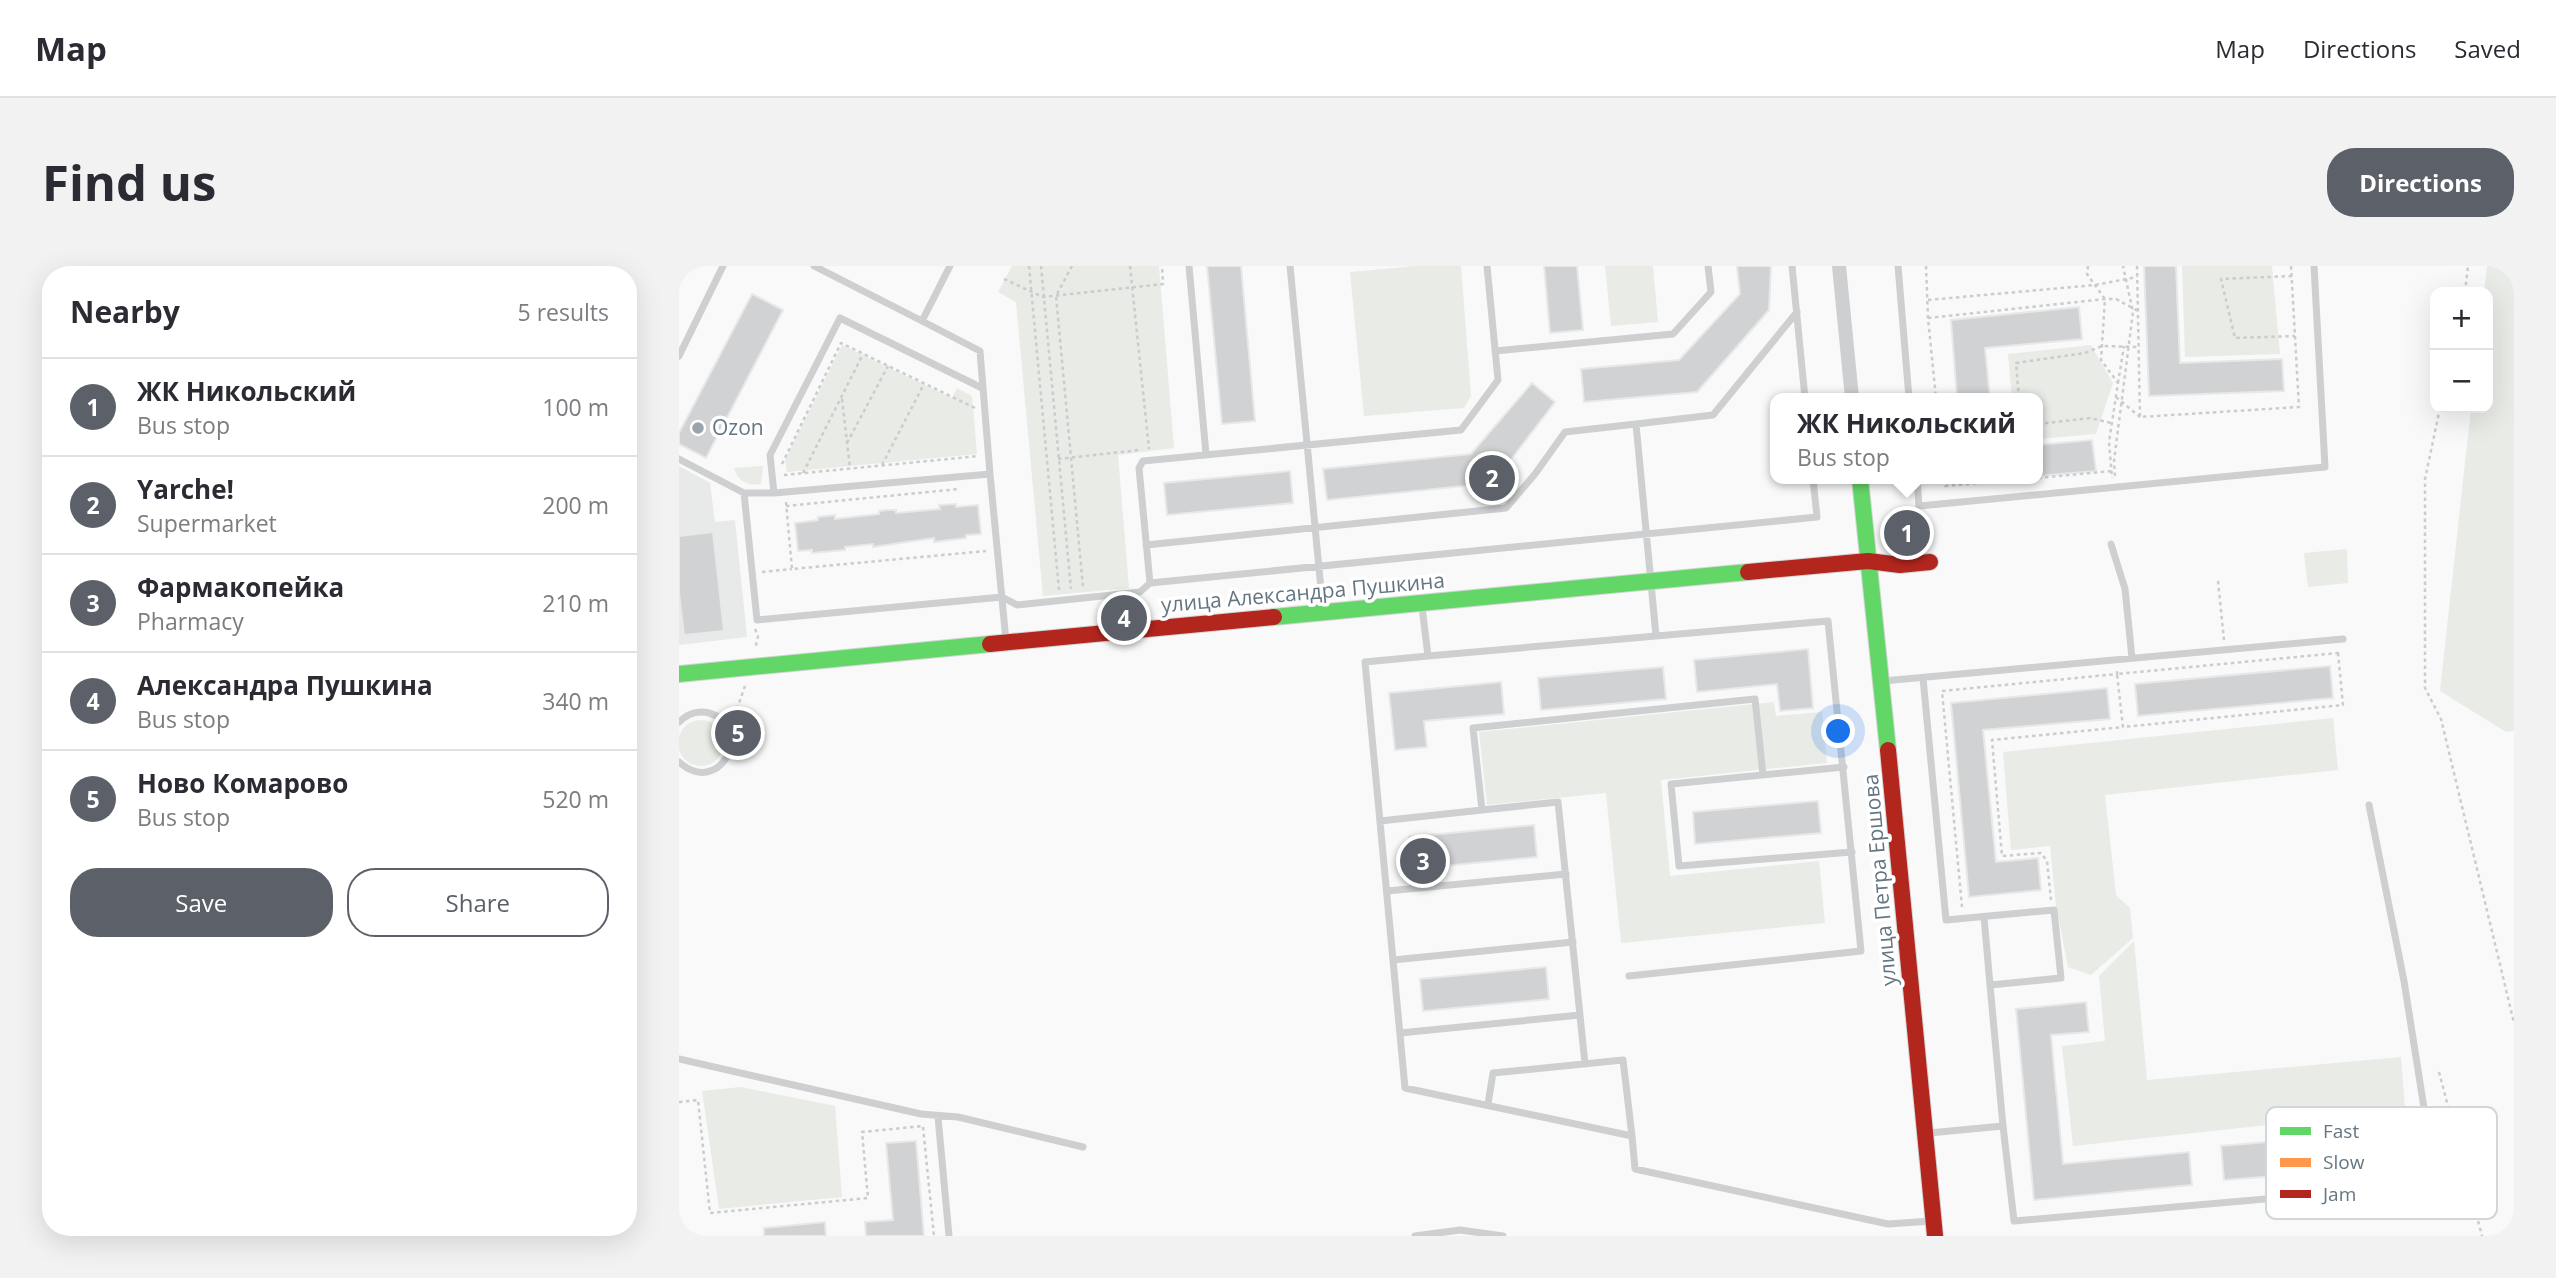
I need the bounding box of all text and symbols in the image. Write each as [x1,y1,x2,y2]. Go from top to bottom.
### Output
text: Map [35,26,107,71]
text: Map [2215,32,2265,65]
text: Directions [2303,32,2416,65]
text: Saved [2454,32,2521,65]
button: Directions [2327,148,2514,217]
text: Find us [42,149,216,215]
map controls [2430,287,2493,413]
button: + [2430,287,2493,350]
text: Nearby [70,291,180,332]
text: 5 results [518,296,609,328]
button: − [2430,350,2493,413]
text: ЖК Никольский [137,373,356,409]
text: 1 [86,391,100,423]
text: 100 m [542,391,609,423]
popup [1770,393,2043,484]
text: ЖК Никольский [1797,405,2016,441]
text: Bus stop [137,409,230,441]
place label: Ozon [712,413,764,441]
marker: Ozon [690,420,706,436]
text: Bus stop [1797,441,1890,473]
pin: 2 [1469,452,1515,504]
text: Yarche! [137,471,234,507]
text: 2 [86,489,100,521]
text: 200 m [542,489,609,521]
text: Supermarket [137,507,277,539]
pin: 1 [1884,507,1930,559]
street label: улица Александра Пушкина [1160,566,1446,618]
text: Фармакопейка [137,569,344,605]
text: 3 [86,587,100,619]
text: 210 m [542,587,609,619]
pin: 4 [1101,592,1147,644]
text: Pharmacy [137,605,244,637]
text: Александра Пушкина [137,667,433,703]
text: 4 [86,685,100,717]
text: 340 m [542,685,609,717]
text: Bus stop [137,703,230,735]
pin: 5 [715,707,761,759]
your location [1821,714,1855,748]
text: Ново Комарово [137,765,348,801]
street label: улица Петра Ершова [1856,773,1902,987]
text: 5 [86,783,100,815]
text: 520 m [542,783,609,815]
text: Bus stop [137,801,230,833]
pin: 3 [1400,835,1446,887]
button: Save [70,868,333,937]
button: Share [347,868,609,937]
legend [2266,1107,2497,1219]
text: Fast [2323,1118,2359,1144]
text: Slow [2323,1149,2365,1175]
text: Jam [2321,1181,2356,1207]

